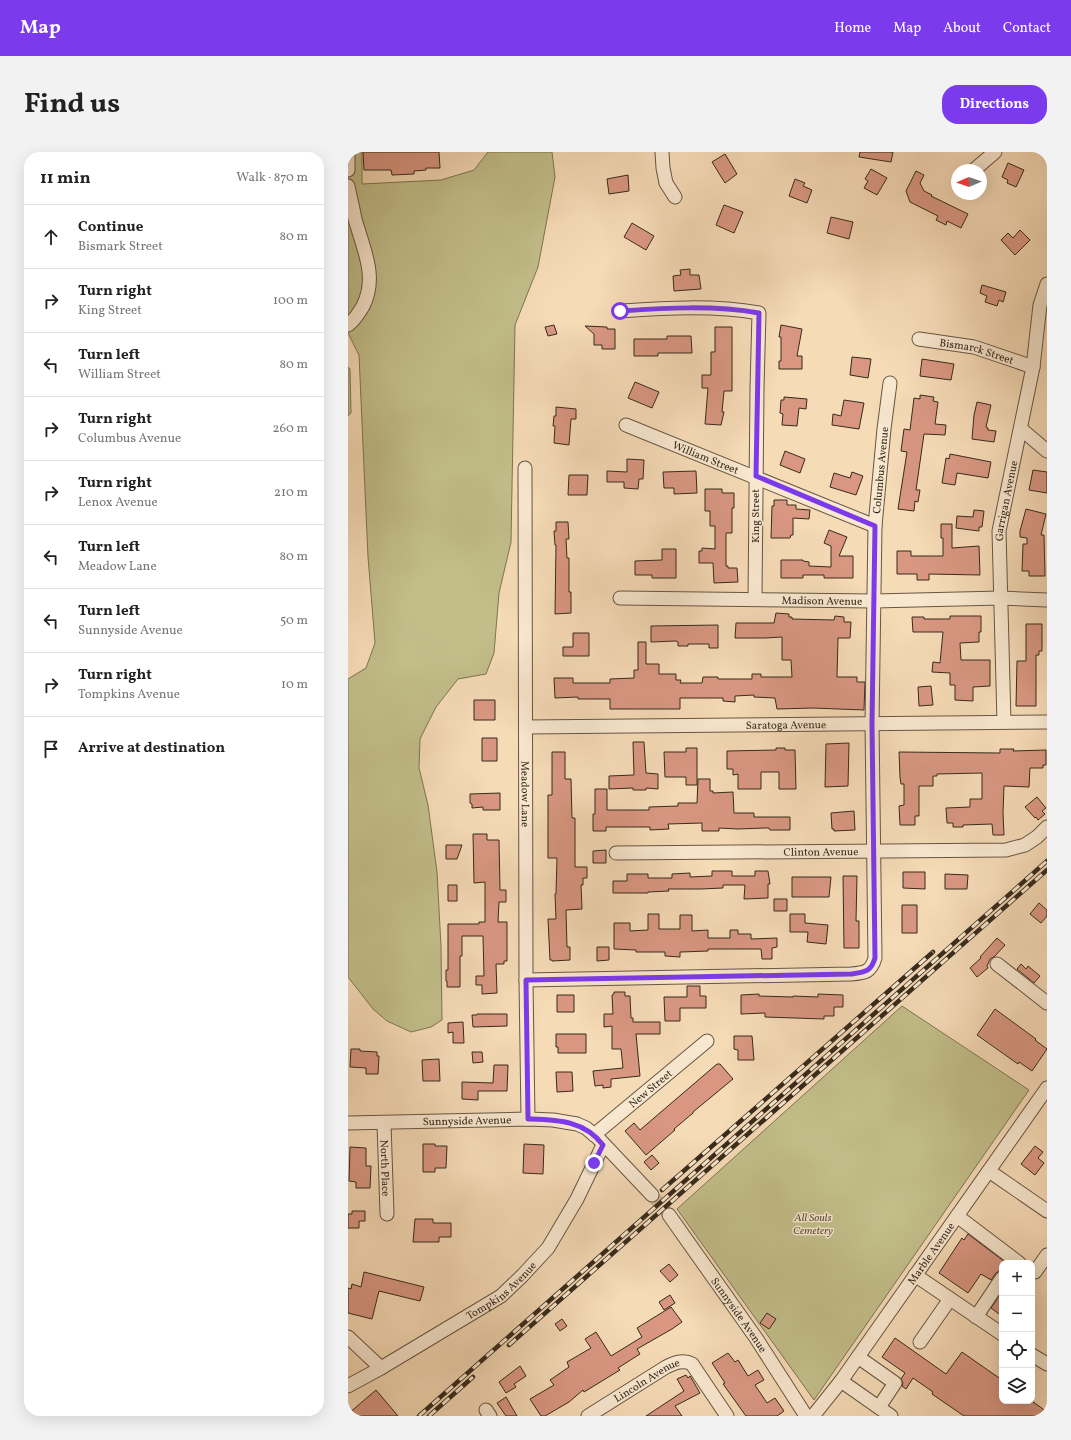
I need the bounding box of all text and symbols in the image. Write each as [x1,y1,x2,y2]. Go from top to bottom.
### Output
text: Map [20,15,61,41]
text: Home [834,19,871,38]
text: Map [893,19,921,38]
text: About [943,19,981,38]
text: Contact [1003,19,1051,38]
text: Find us [24,85,120,124]
button: Directions [942,85,1047,124]
north arrow [951,164,987,200]
text: 11 min [40,167,91,190]
text: Walk · 870 m [236,169,308,187]
text: Continue [78,217,143,238]
icon: ahead [40,226,62,248]
text: 80 m [279,228,308,246]
text: Bismark Street [78,238,163,256]
text: Turn right [78,281,152,302]
icon: right [40,290,62,312]
text: 100 m [273,292,308,310]
text: King Street [78,302,142,320]
route start [611,302,629,320]
street label: Bismarck Street [938,336,1015,369]
text: Turn left [78,345,140,366]
icon: left [40,354,62,376]
text: 80 m [279,356,308,374]
text: William Street [78,366,161,384]
text: Turn right [78,409,152,430]
icon: right [40,418,62,440]
text: 260 m [273,420,308,438]
street label: Columbus Avenue [870,426,893,515]
text: Columbus Avenue [78,430,181,448]
street label: William Street [670,439,741,479]
street label: Garrigan Avenue [993,459,1022,541]
text: Turn right [78,473,152,494]
icon: right [40,482,62,504]
text: 210 m [274,484,308,502]
street label: King Street [749,489,764,543]
text: Lenox Avenue [78,494,158,512]
text: Turn left [78,537,140,558]
icon: left [40,546,62,568]
text: 80 m [279,548,308,566]
text: Meadow Lane [78,558,157,576]
street label: Madison Avenue [782,594,862,610]
text: Turn left [78,601,140,622]
icon: left [40,610,62,632]
text: 50 m [280,612,308,630]
text: Sunnyside Avenue [78,622,183,640]
text: Turn right [78,665,152,686]
icon: right [40,674,62,696]
text: 10 m [281,676,308,694]
text: Tompkins Avenue [78,686,180,704]
street label: Saratoga Avenue [746,718,826,734]
icon: arrive [40,738,62,760]
text: Arrive at destination [78,738,225,759]
street label: Meadow Lane [517,761,532,827]
street label: Clinton Avenue [784,845,858,861]
street label: New Street [626,1067,676,1112]
street label: Sunnyside Avenue [423,1113,511,1130]
street label: North Place [376,1139,392,1197]
route end [585,1154,603,1172]
park label: All Souls Cemetery [793,1211,833,1239]
street label: Marble Avenue [905,1220,959,1288]
street label: Tompkins Avenue [464,1259,541,1324]
map controls [999,1260,1035,1404]
button: + [999,1260,1035,1296]
street label: Sunnyside Avenue [707,1275,770,1356]
button: − [999,1296,1035,1332]
button: locate [999,1332,1035,1368]
street label: Lincoln Avenue [612,1356,682,1407]
button: layers [999,1368,1035,1404]

